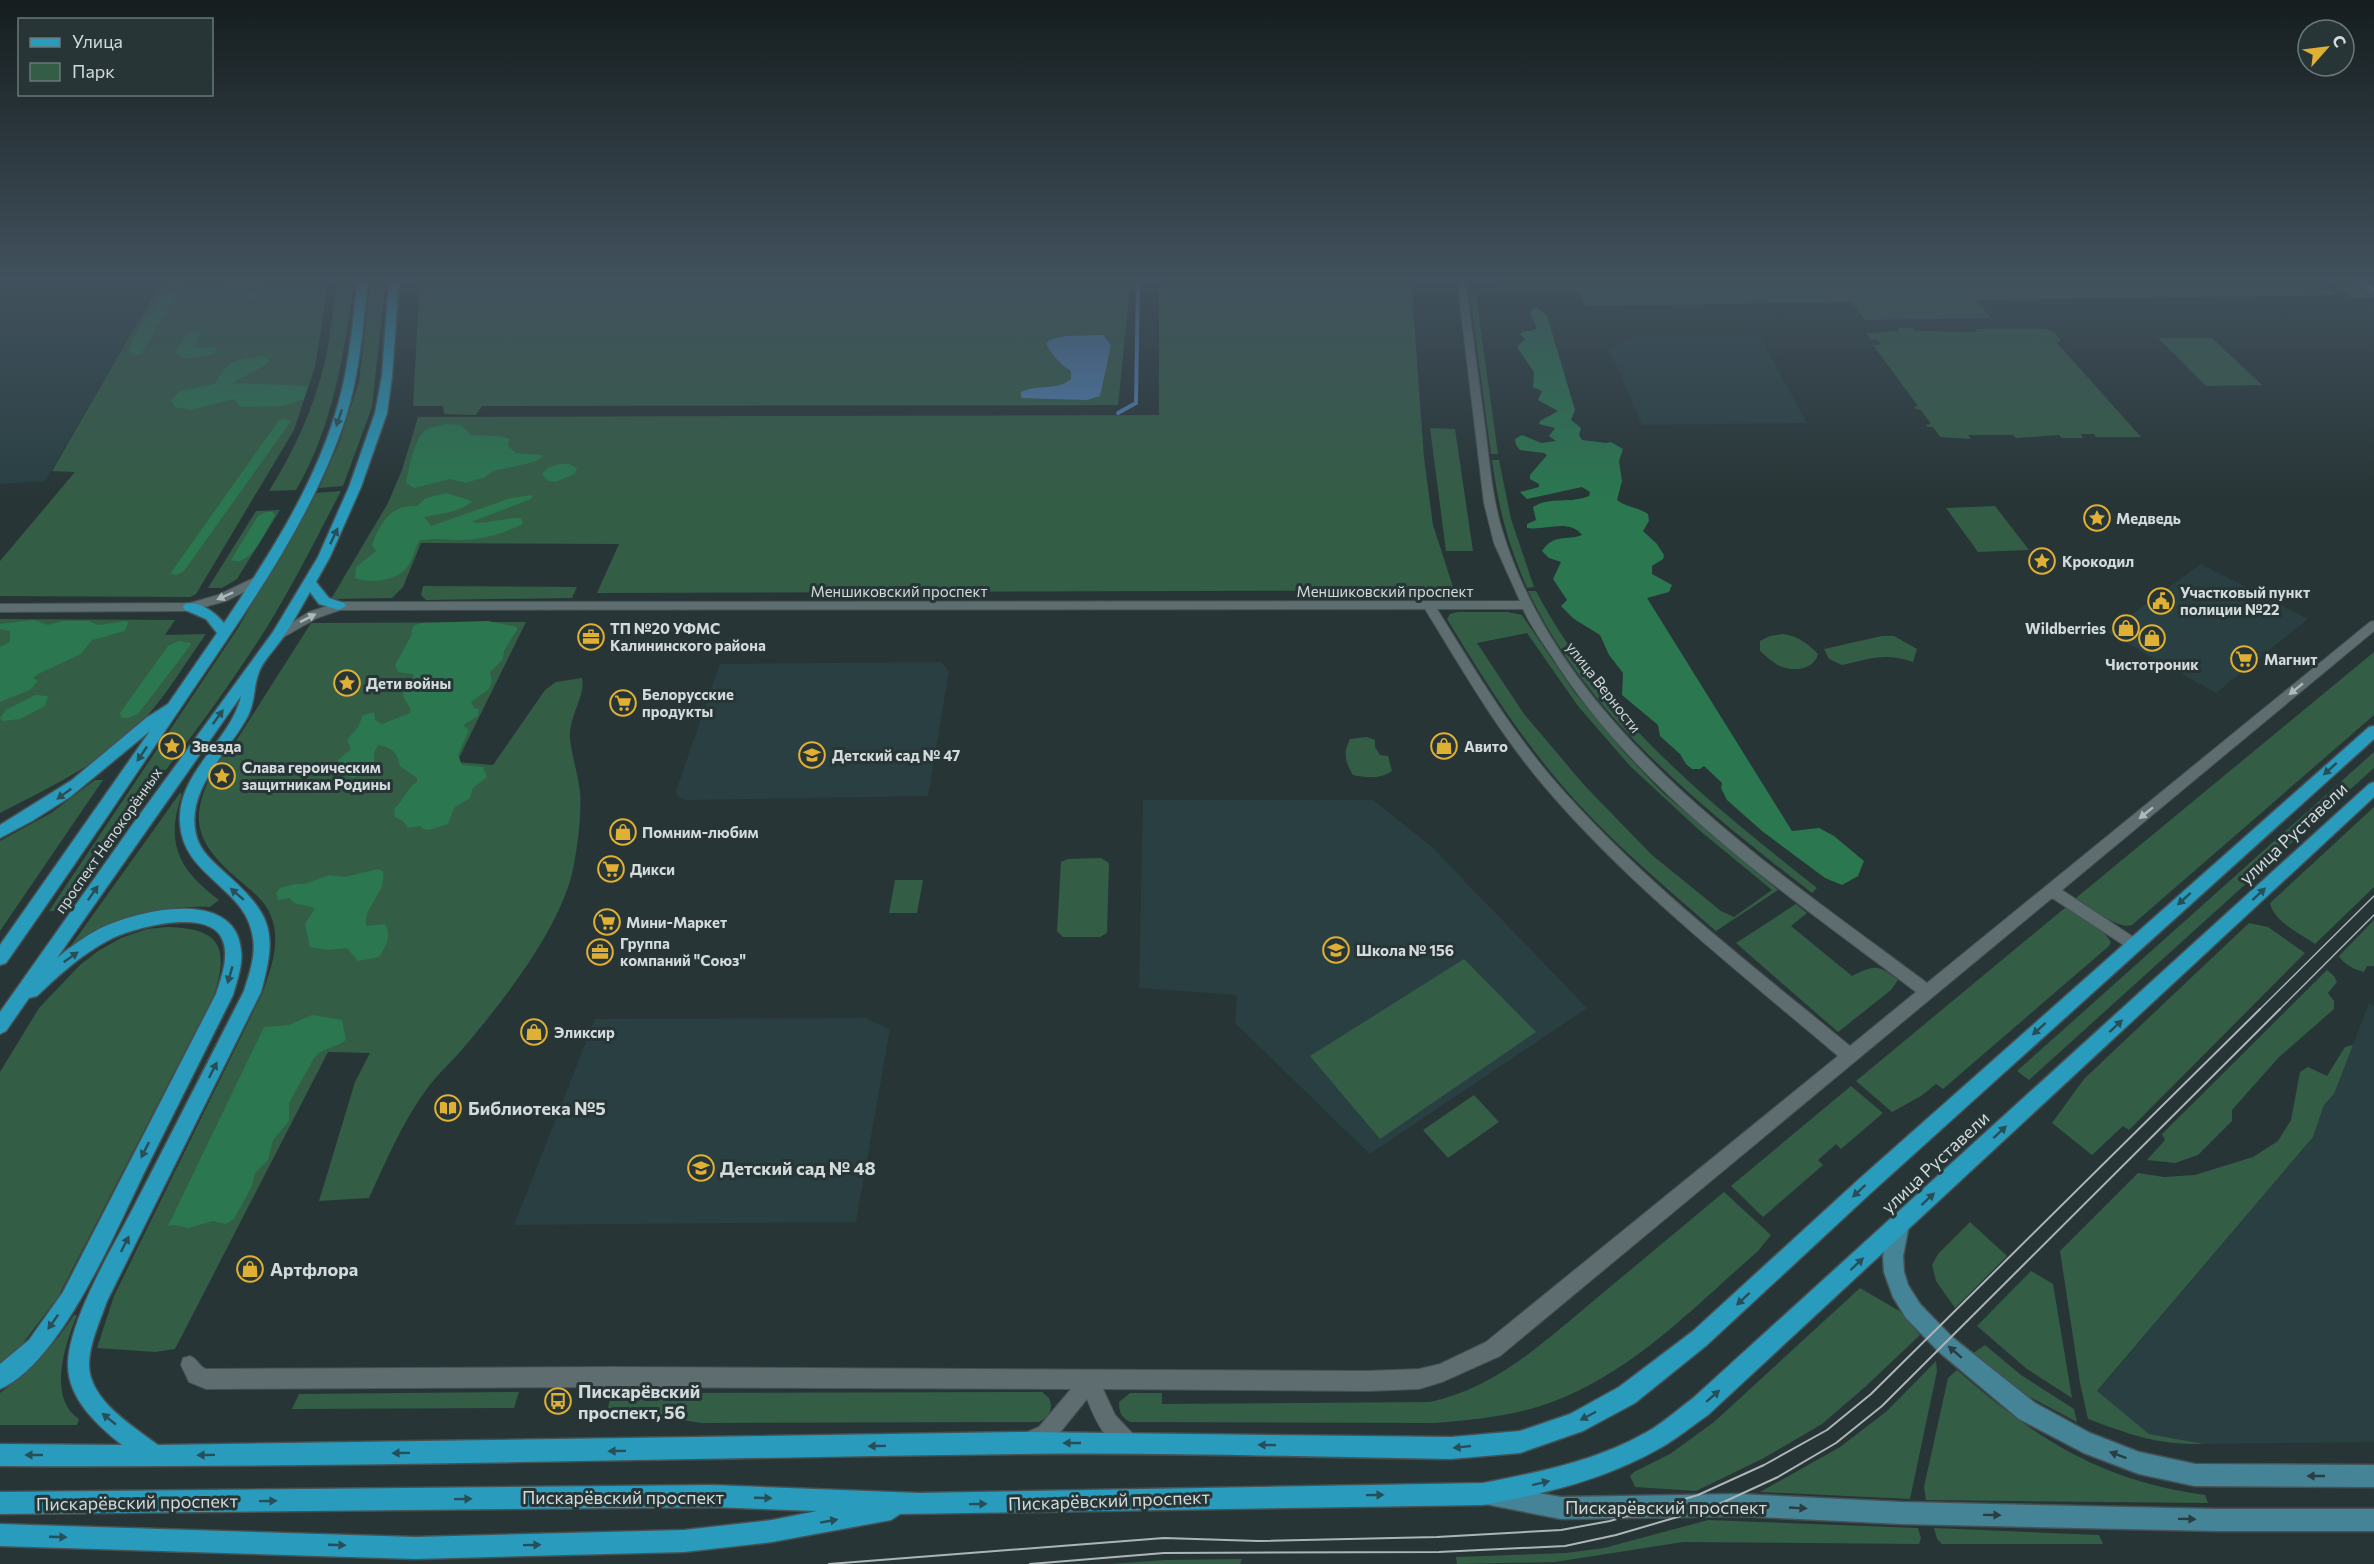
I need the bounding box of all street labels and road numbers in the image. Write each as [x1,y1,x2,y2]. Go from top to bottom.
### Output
street label: Меншиковский проспект [810,582,988,600]
street label: Меншиковский проспект [1296,582,1474,600]
street label: улица Верности [1563,638,1645,736]
street label: проспект Непокорённых [51,764,165,916]
street label: улица Руставели [2235,777,2351,889]
street label: улица Руставели [1877,1106,1993,1218]
street label: Пискарёвский проспект [1008,1485,1211,1515]
street label: Пискарёвский проспект [522,1486,725,1508]
street label: Пискарёвский проспект [36,1489,239,1515]
street label: Пискарёвский проспект [1565,1496,1768,1518]

